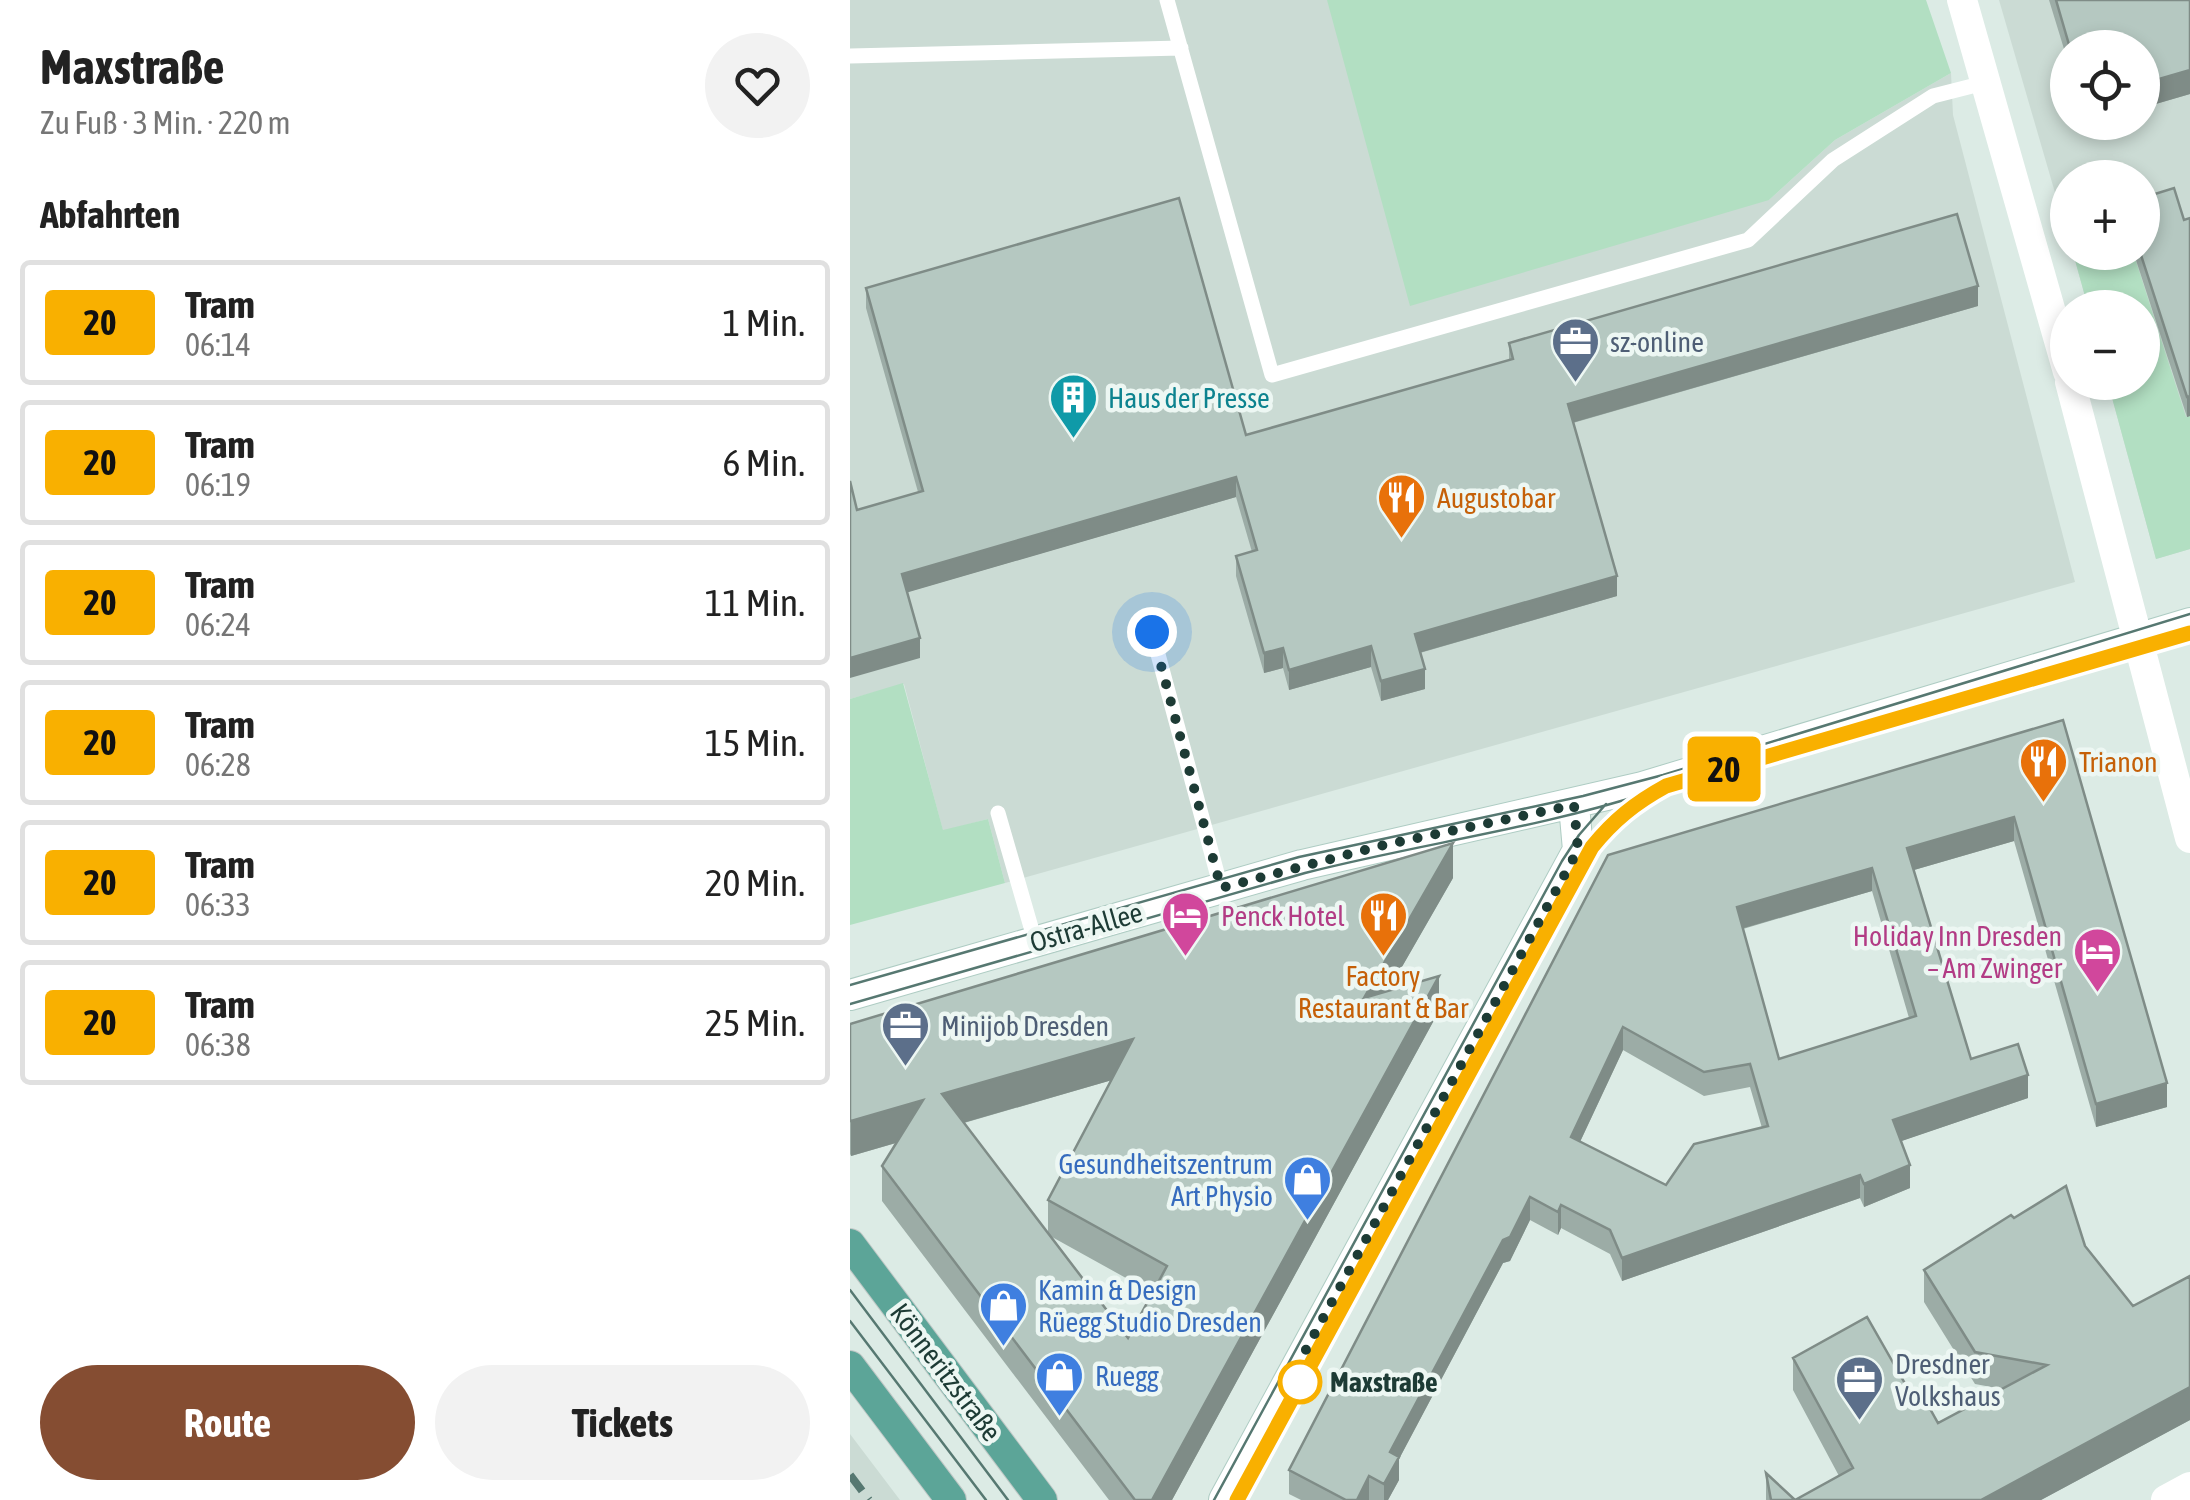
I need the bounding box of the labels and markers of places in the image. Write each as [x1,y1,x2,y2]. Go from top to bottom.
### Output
office icon: sz-online [1549,316,1601,384]
place label: sz-online [1610,326,1704,358]
building icon: Haus der Presse [1047,372,1099,440]
place label: Haus der Presse [1108,382,1270,414]
restaurant icon: Augustobar [1376,472,1428,540]
place label: Augustobar [1437,482,1556,514]
restaurant icon: Trianon [2018,736,2070,804]
place label: Trianon [2079,746,2158,778]
hotel icon: Penck Hotel [1160,890,1212,958]
restaurant icon: Factory Restaurant & Bar [1357,890,1409,958]
place label: Penck Hotel [1221,900,1345,932]
place label: Holiday Inn Dresden – Am Zwinger [1853,920,2063,984]
hotel icon: Holiday Inn Dresden – Am Zwinger [2071,926,2123,994]
place label: Factory Restaurant & Bar [1298,960,1469,1024]
office icon: Minijob Dresden [880,1000,932,1068]
place label: Minijob Dresden [941,1010,1109,1042]
place label: Gesundheitszentrum Art Physio [1058,1148,1273,1212]
shop icon: Gesundheitszentrum Art Physio [1282,1154,1334,1222]
place label: Kamin & Design Rüegg Studio Dresden [1038,1274,1262,1338]
shop icon: Kamin & Design Rüegg Studio Dresden [977,1280,1029,1348]
place label: Dresdner Volkshaus [1895,1348,2001,1412]
shop icon: Ruegg [1034,1350,1086,1418]
office icon: Dresdner Volkshaus [1834,1354,1886,1422]
place label: Ruegg [1095,1360,1159,1392]
marker: Maxstraße [1279,1361,1321,1403]
place label: Maxstraße [1330,1366,1438,1398]

